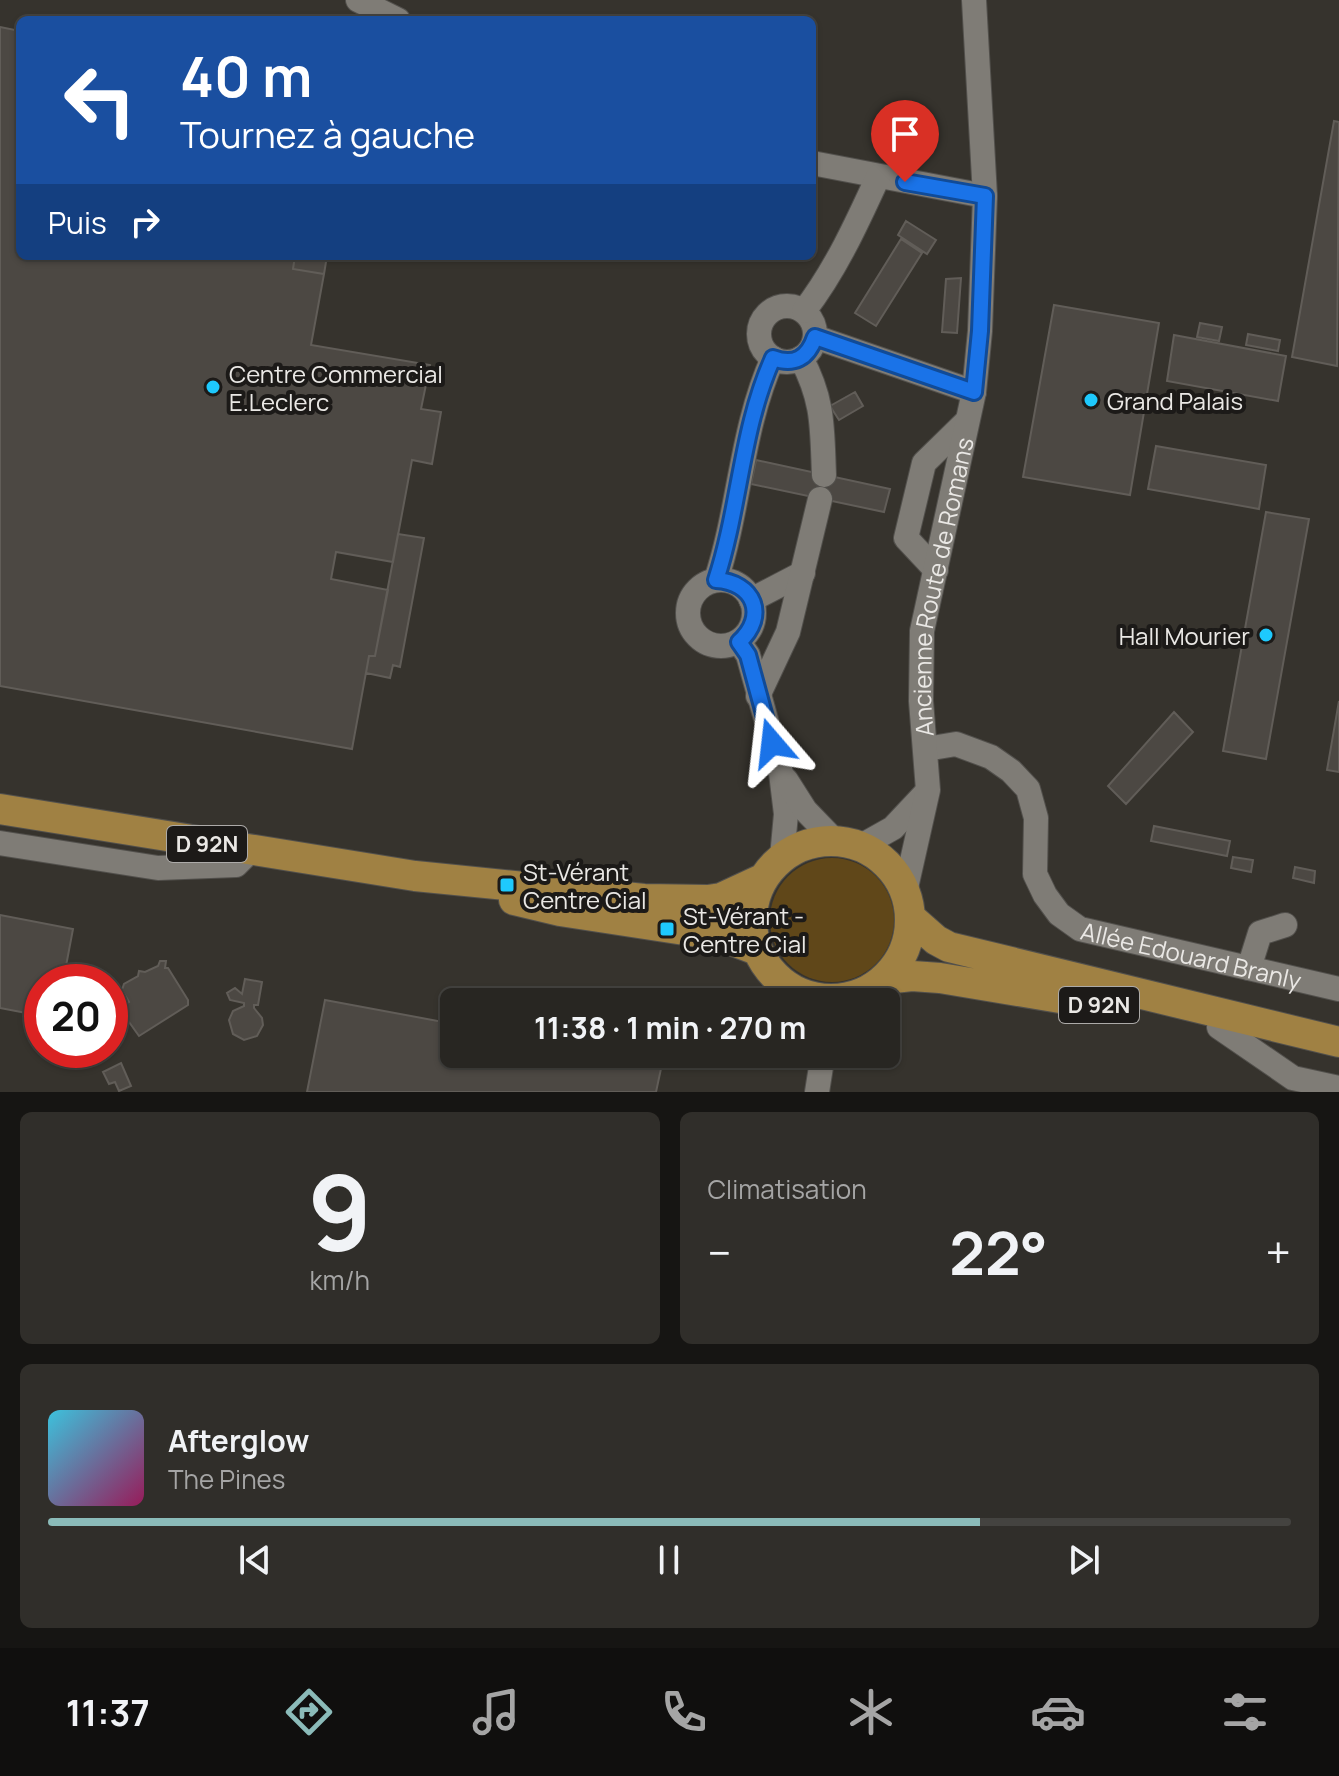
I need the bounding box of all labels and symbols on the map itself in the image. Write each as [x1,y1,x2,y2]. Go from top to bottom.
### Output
pin [871,100,939,182]
place label: Centre Commercial E.Leclerc [229,357,443,418]
marker: Centre Commercial E.Leclerc [204,378,222,396]
place label: Grand Palais [1107,384,1243,417]
marker: Grand Palais [1082,391,1100,409]
street label: Ancienne Route de Romans [904,434,980,738]
place label: Hall Mourier [1119,619,1250,652]
marker: Hall Mourier [1257,626,1275,644]
position arrow [730,701,814,785]
road number: D 92N [167,826,247,862]
place label: St-Vérant Centre Cial [523,855,647,916]
marker: St-Vérant Centre Cial [498,876,516,894]
place label: St-Vérant - Centre Cial [683,899,807,960]
street label: Allée Edouard Branly [1078,913,1305,996]
marker: St-Vérant - Centre Cial [658,920,676,938]
speed limit sign: 20 [24,964,128,1068]
road number: D 92N [1059,987,1139,1023]

